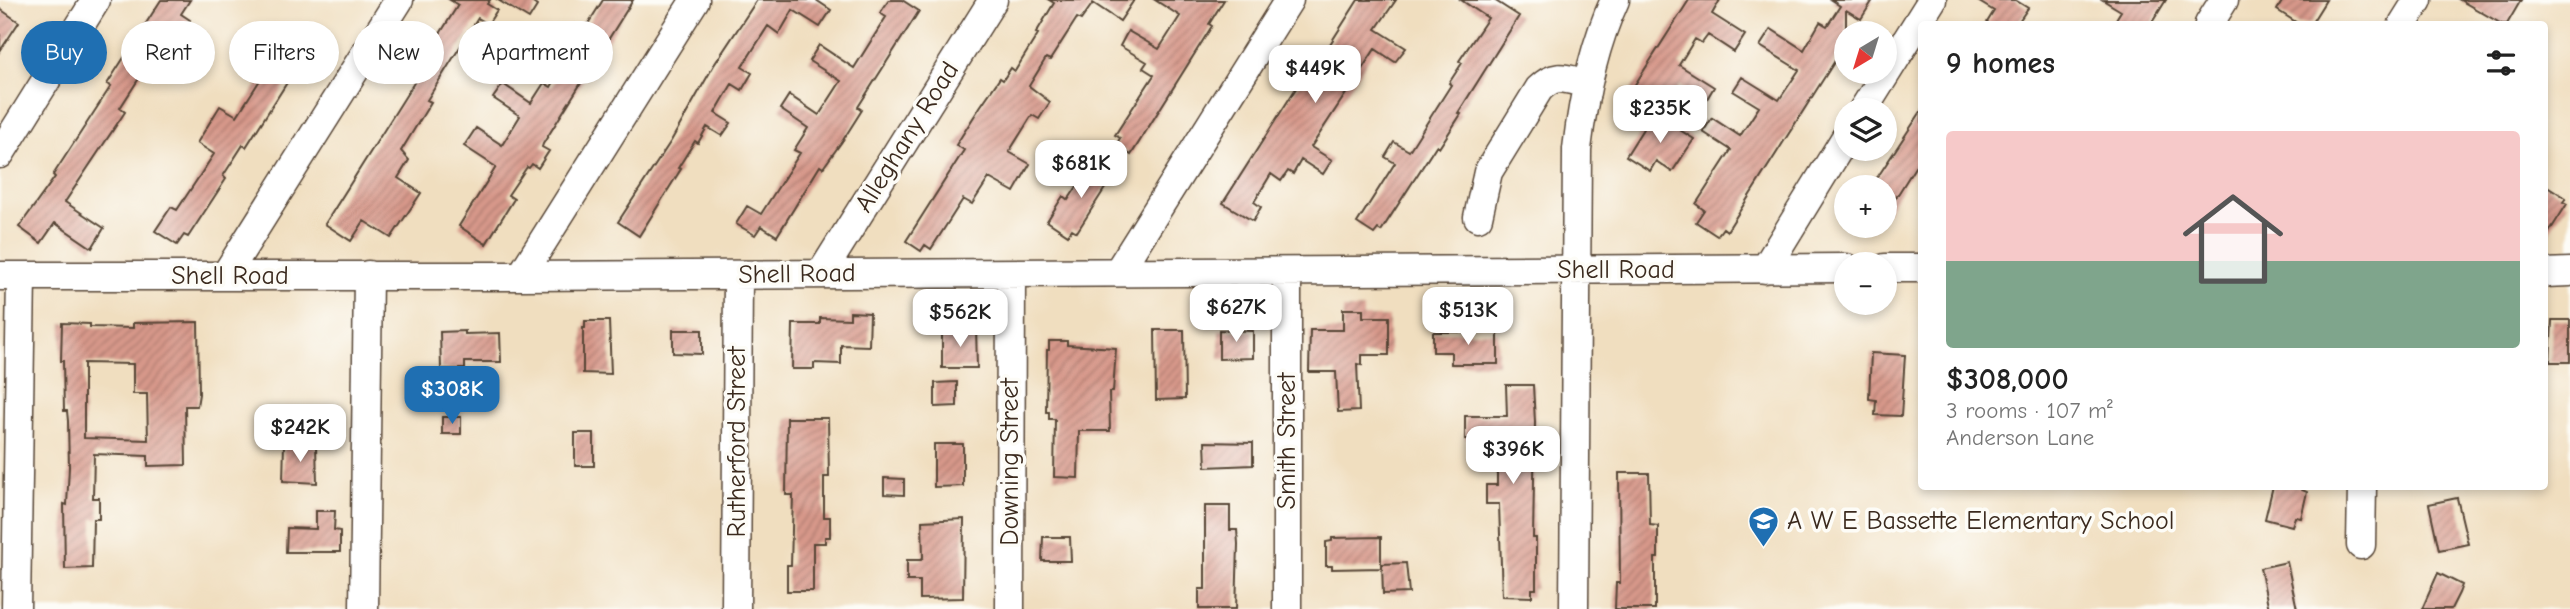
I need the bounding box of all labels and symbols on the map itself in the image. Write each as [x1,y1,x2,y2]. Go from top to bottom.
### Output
north arrow [1834,21,1897,84]
pin: $449K [1266,46,1364,105]
street label: Alleghany Road [849,56,965,218]
pin: $235K [1611,86,1709,145]
pin: $681K [1032,140,1130,200]
street label: Shell Road [1557,255,1675,285]
street label: Shell Road [738,258,856,290]
street label: Shell Road [171,261,289,291]
pin: $627K [1187,284,1285,344]
pin: $513K [1419,288,1517,347]
pin: $562K [911,290,1009,349]
street label: Rutherford Street [722,345,752,538]
pin: $308K [403,366,501,426]
street label: Smith Street [1272,371,1302,509]
street label: Downing Street [995,377,1025,546]
pin: $242K [251,405,349,464]
pin: $396K [1464,426,1562,486]
school or university icon: A W E Bassette Elementary School [1747,504,1781,548]
place label: A W E Bassette Elementary School [1787,506,2174,536]

